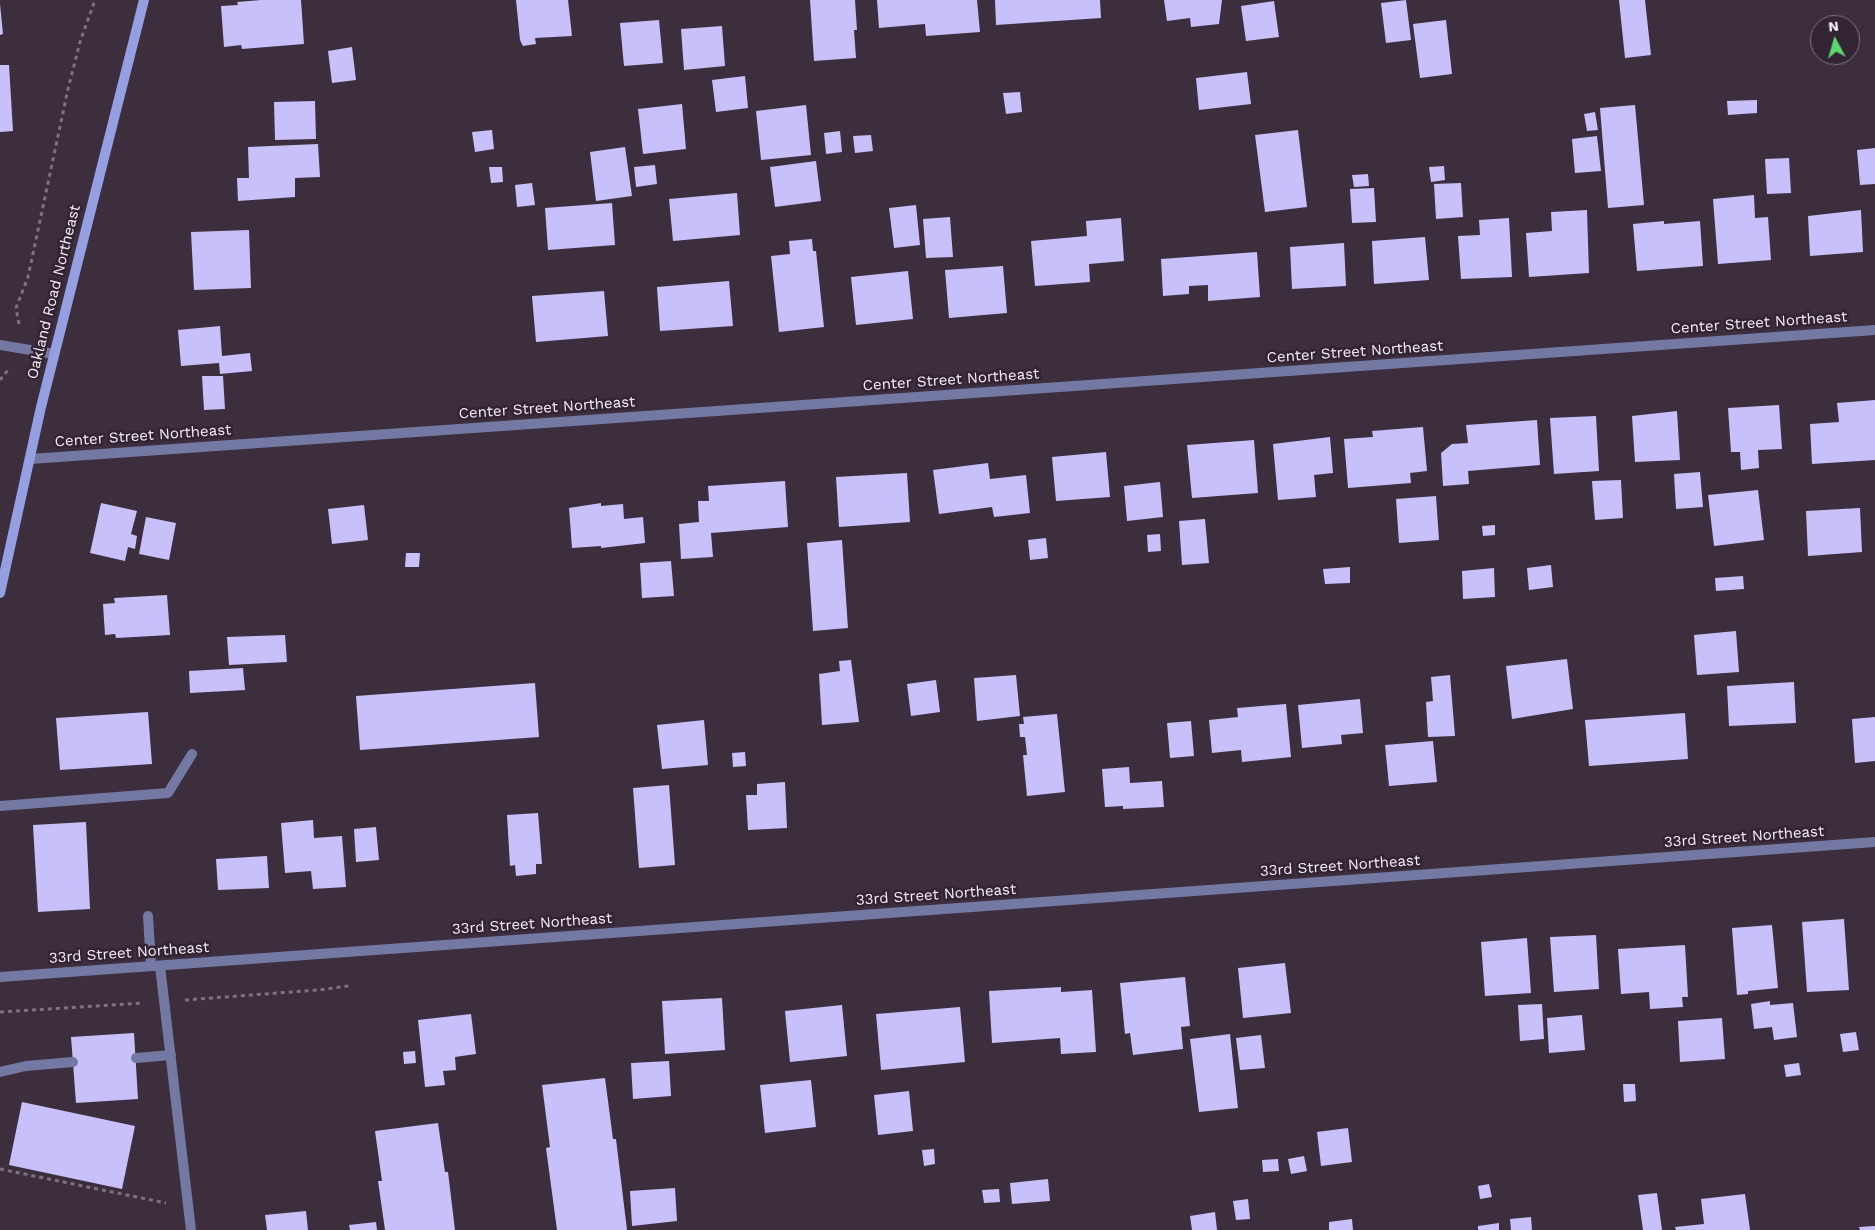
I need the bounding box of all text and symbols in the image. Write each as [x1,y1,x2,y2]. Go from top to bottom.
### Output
north arrow [1810,15,1860,65]
text: N [1828,18,1840,35]
street label: Oakland Road Northeast [24,203,84,381]
street label: Center Street Northeast [1670,308,1848,338]
street label: Center Street Northeast [1266,337,1444,367]
street label: Center Street Northeast [862,365,1040,395]
street label: Center Street Northeast [458,393,636,423]
street label: Center Street Northeast [54,421,232,451]
street label: 33rd Street Northeast [1663,822,1825,852]
street label: 33rd Street Northeast [1259,851,1421,881]
street label: 33rd Street Northeast [855,880,1017,910]
street label: 33rd Street Northeast [451,909,613,939]
street label: 33rd Street Northeast [48,938,210,968]

